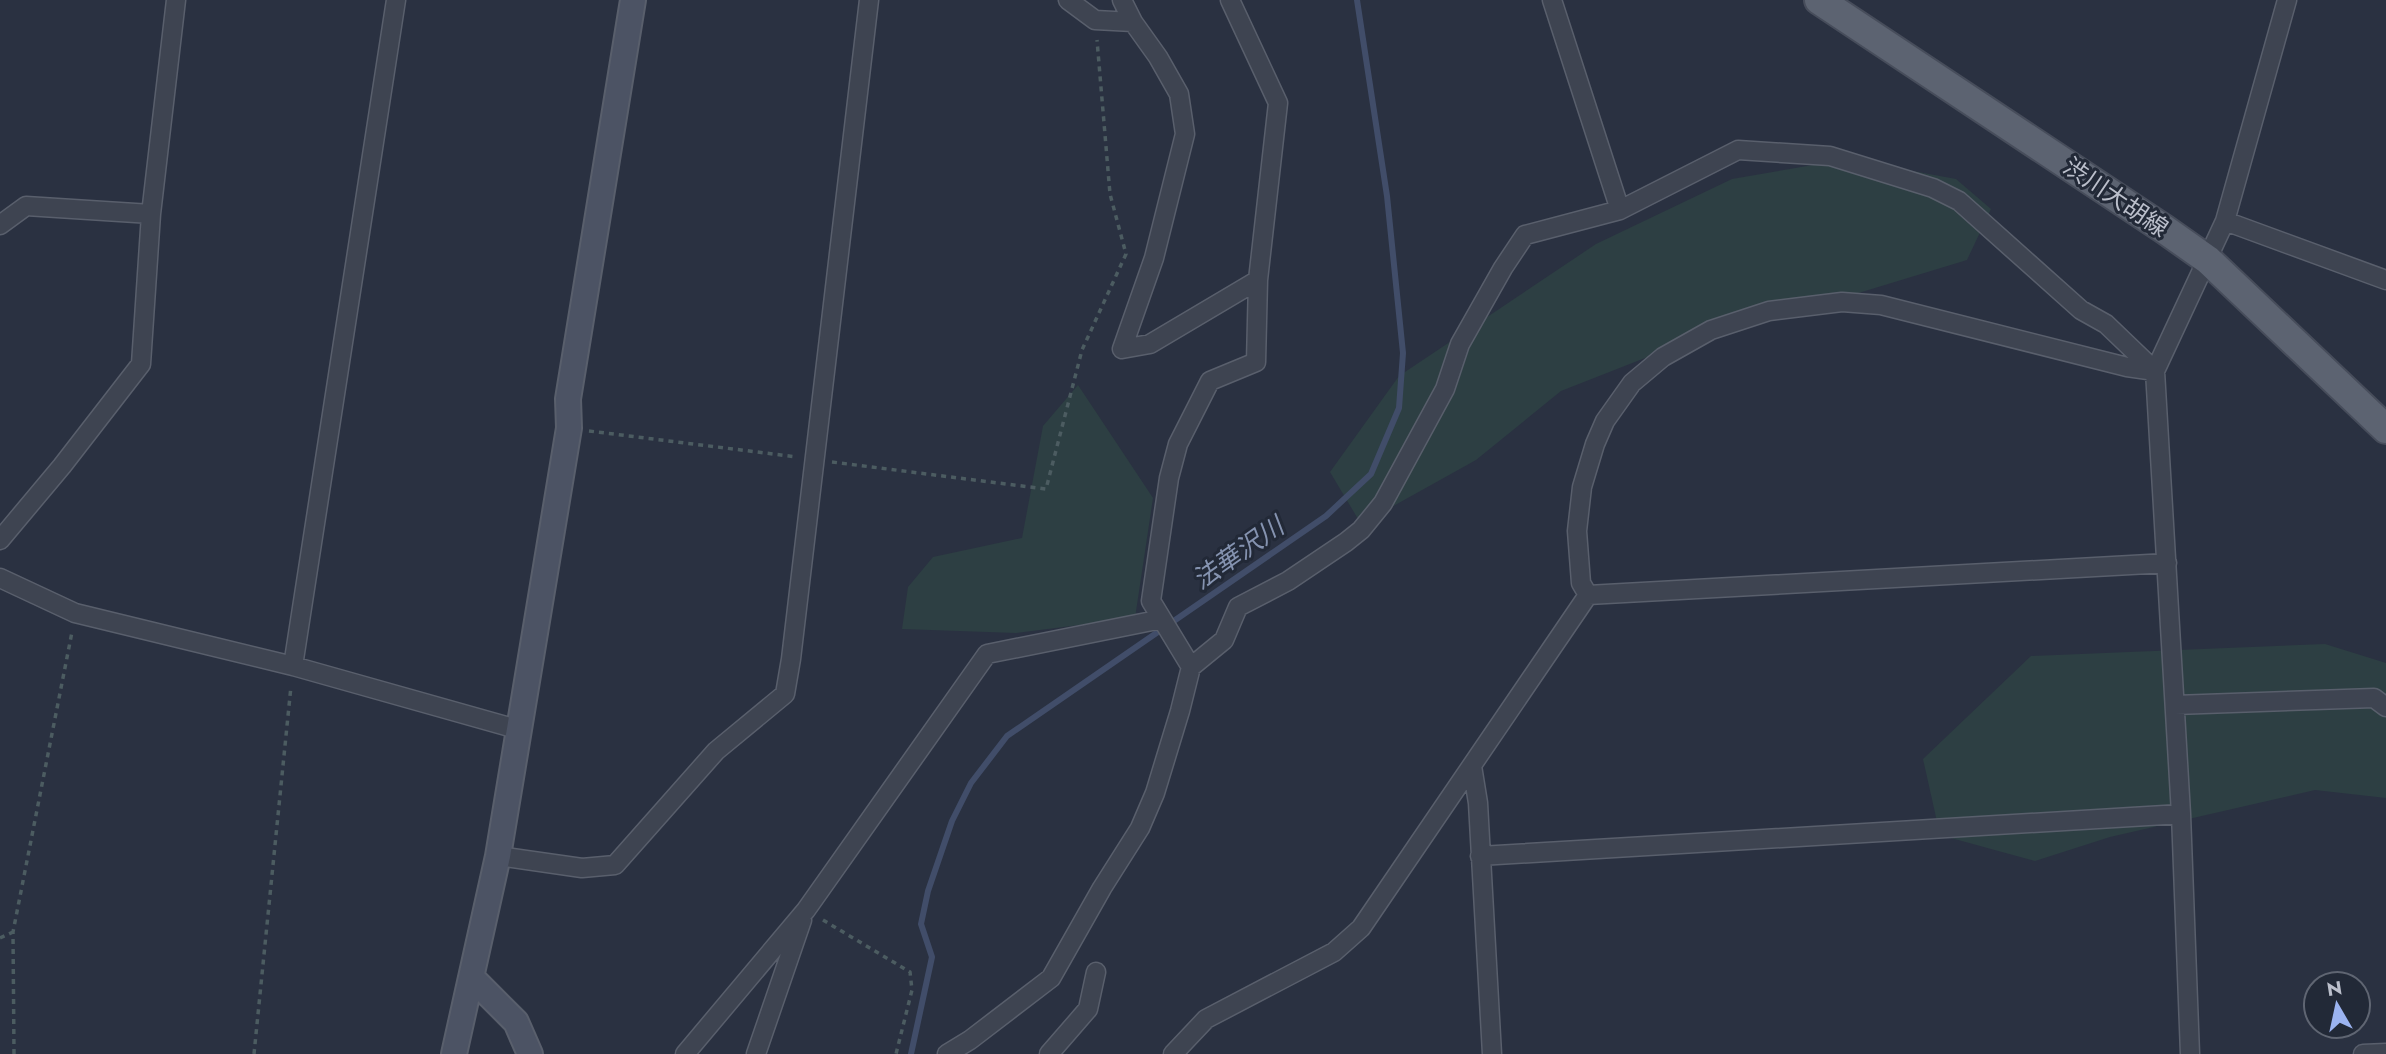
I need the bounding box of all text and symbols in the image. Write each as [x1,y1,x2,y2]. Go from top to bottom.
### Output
street label: 渋川大胡線 [2056,149,2176,245]
water label: 法華沢川 [1184,506,1294,598]
north arrow [2302,970,2372,1040]
text: N [2325,974,2344,1003]

